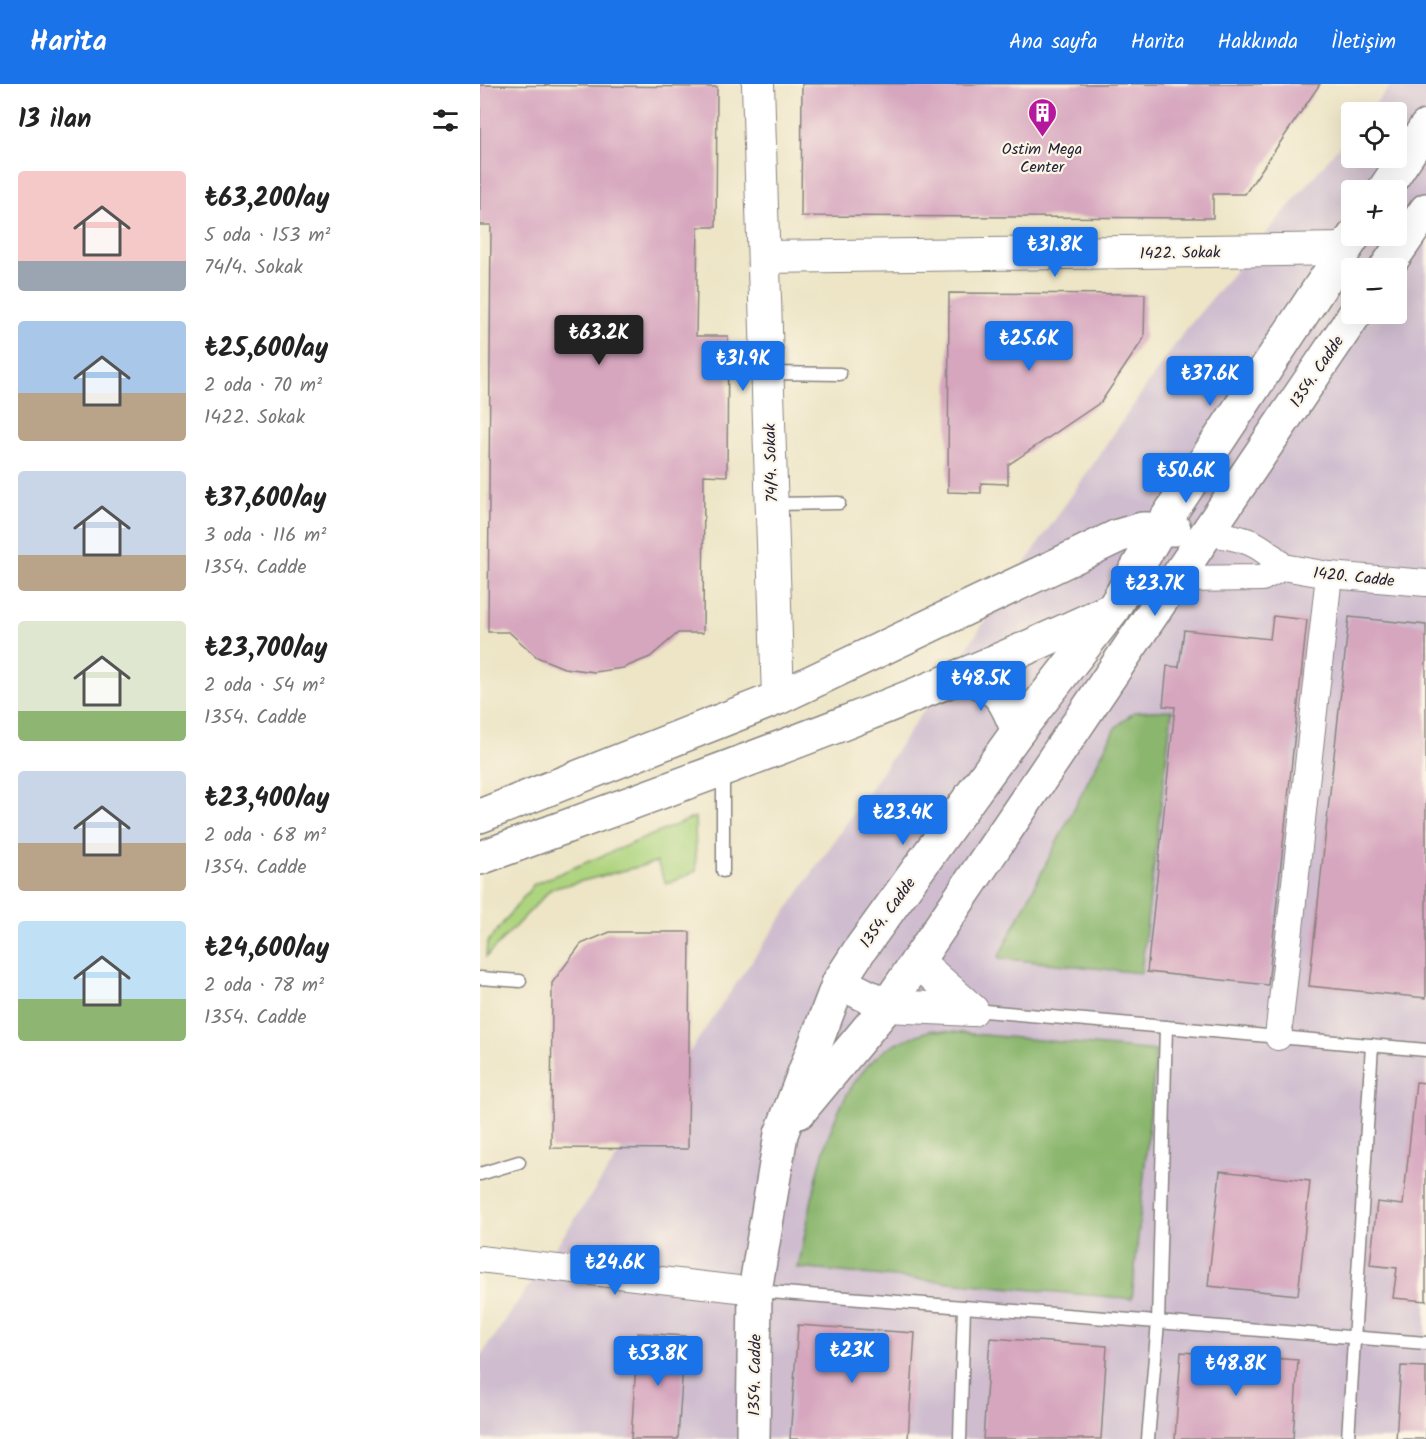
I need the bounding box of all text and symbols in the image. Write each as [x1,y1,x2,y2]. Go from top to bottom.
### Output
text: Harita [30,20,107,65]
text: Ana sayfa [1009,26,1098,59]
text: Harita [1131,26,1185,59]
text: Hakkında [1218,26,1298,59]
text: İletişim [1331,26,1396,59]
building icon: Ostim Mega Center [1026,97,1058,139]
text: 13 ilan [18,99,91,141]
map controls [1341,102,1407,324]
button: locate [1341,102,1407,168]
icon: filters [429,104,462,137]
place label: Ostim Mega Center [1002,137,1082,180]
text: ₺63,200/ay [204,178,329,220]
button: + [1341,180,1407,246]
icon: home [66,195,138,267]
text: 5 oda · 153 m² [204,220,331,252]
pin: ₺31.8K [1006,227,1104,278]
text: ₺31.8K [1027,230,1083,262]
street label: 1422. Sokak [1139,240,1221,267]
text: 74/4. Sokak [204,252,303,284]
button: − [1341,258,1407,324]
pin: ₺63.2K [550,315,648,366]
text: ₺63.2K [568,318,630,350]
pin: ₺25.6K [980,321,1078,372]
text: ₺25.6K [999,324,1059,356]
text: ₺25,600/ay [204,328,328,370]
street label: 1354. Cadde [1284,331,1351,413]
pin: ₺31.9K [694,341,792,392]
text: ₺31.9K [716,344,770,376]
icon: home [66,345,138,417]
pin: ₺37.6K [1161,356,1259,407]
text: ₺37.6K [1180,359,1240,391]
text: 2 oda · 70 m² [204,370,322,402]
text: 1422. Sokak [204,402,305,434]
street label: 74/4. Sokak [758,422,785,503]
pin: ₺50.6K [1137,453,1235,504]
text: ₺50.6K [1156,456,1216,488]
text: ₺37,600/ay [204,478,327,520]
icon: home [66,495,138,567]
text: 3 oda · 116 m² [204,520,326,552]
text: 1354. Cadde [204,552,307,584]
street label: 1420. Cadde [1312,561,1396,594]
pin: ₺23.7K [1106,566,1204,617]
text: ₺23.7K [1125,569,1185,601]
text: ₺23,700/ay [204,628,328,670]
icon: home [66,645,138,717]
pin: ₺48.5K [932,661,1030,712]
text: ₺48.5K [951,664,1011,696]
text: 2 oda · 54 m² [204,670,325,702]
text: 1354. Cadde [204,702,307,734]
text: ₺23,400/ay [204,778,330,820]
icon: home [66,795,138,867]
pin: ₺23.4K [854,795,952,846]
text: ₺23.4K [872,798,934,830]
text: 2 oda · 68 m² [204,820,326,852]
text: 1354. Cadde [204,852,307,884]
street label: 1354. Cadde [854,872,922,953]
text: ₺24,600/ay [204,928,329,970]
icon: home [66,945,138,1017]
text: 2 oda · 78 m² [204,970,324,1002]
text: 1354. Cadde [204,1002,307,1034]
pin: ₺24.6K [566,1245,664,1296]
text: ₺24.6K [584,1248,646,1280]
pin: ₺23K [816,1333,888,1384]
street label: 1354. Cadde [742,1334,769,1416]
pin: ₺53.8K [609,1336,707,1387]
text: ₺23K [829,1336,875,1368]
text: ₺53.8K [628,1339,688,1371]
pin: ₺48.8K [1187,1346,1285,1397]
text: ₺48.8K [1205,1349,1267,1381]

